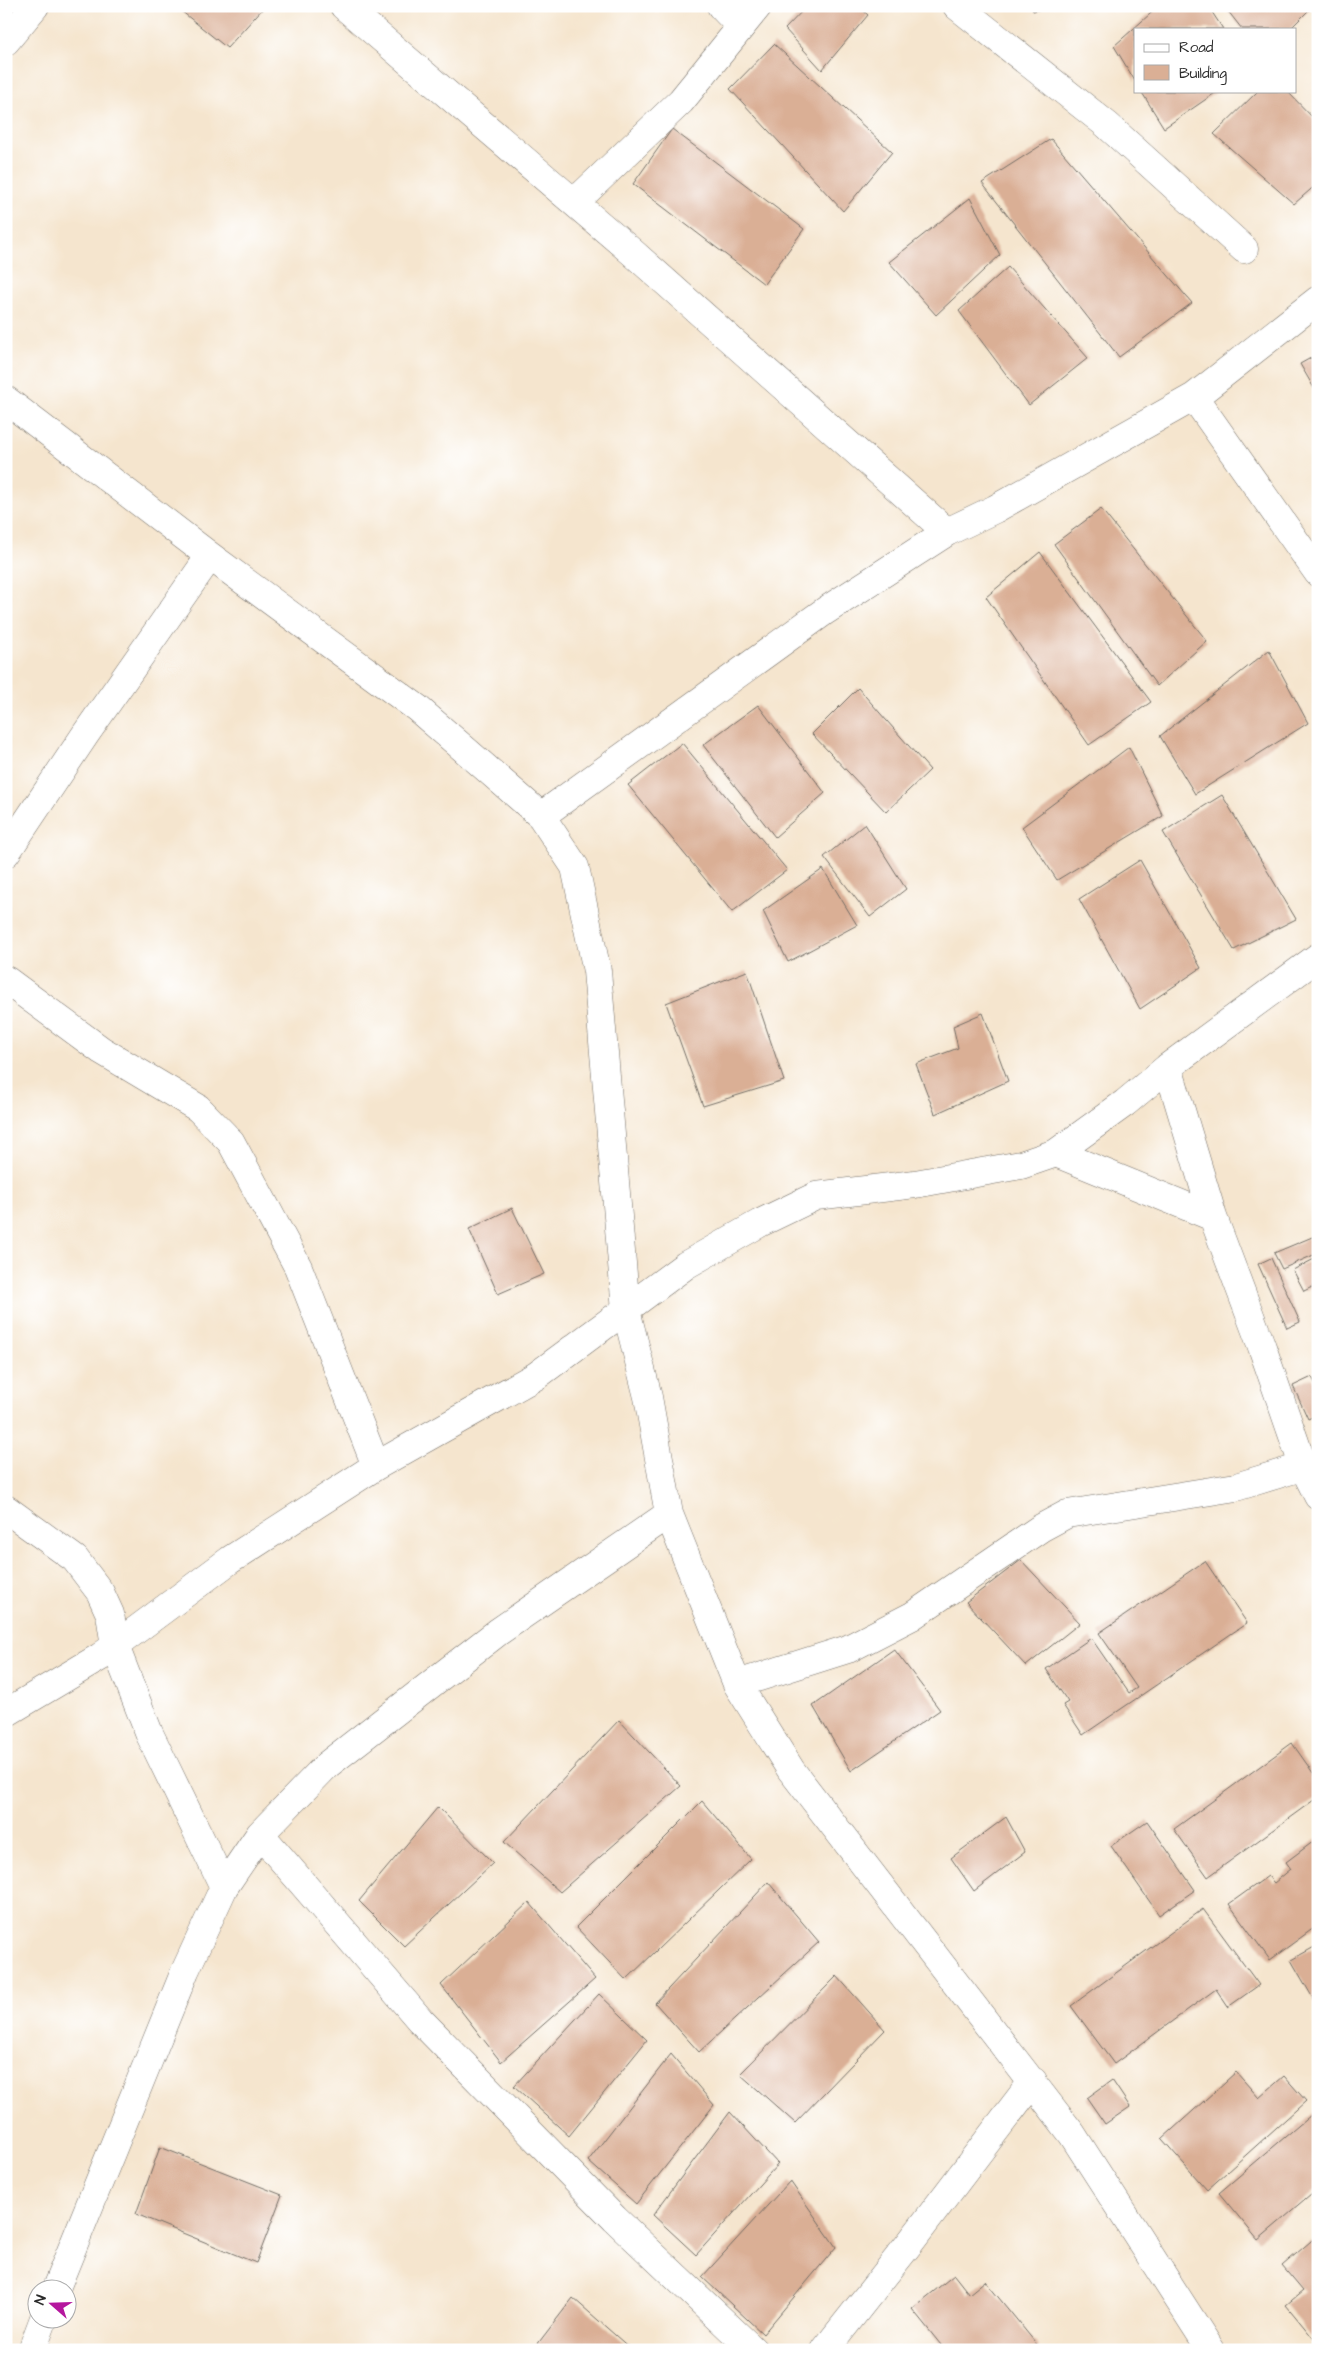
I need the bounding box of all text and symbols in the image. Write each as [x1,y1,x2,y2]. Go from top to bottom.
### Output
legend [1134,28,1296,92]
text: Road [1179,37,1214,58]
text: Building [1179,63,1227,85]
north arrow [28,2278,78,2328]
text: N [30,2292,52,2307]

